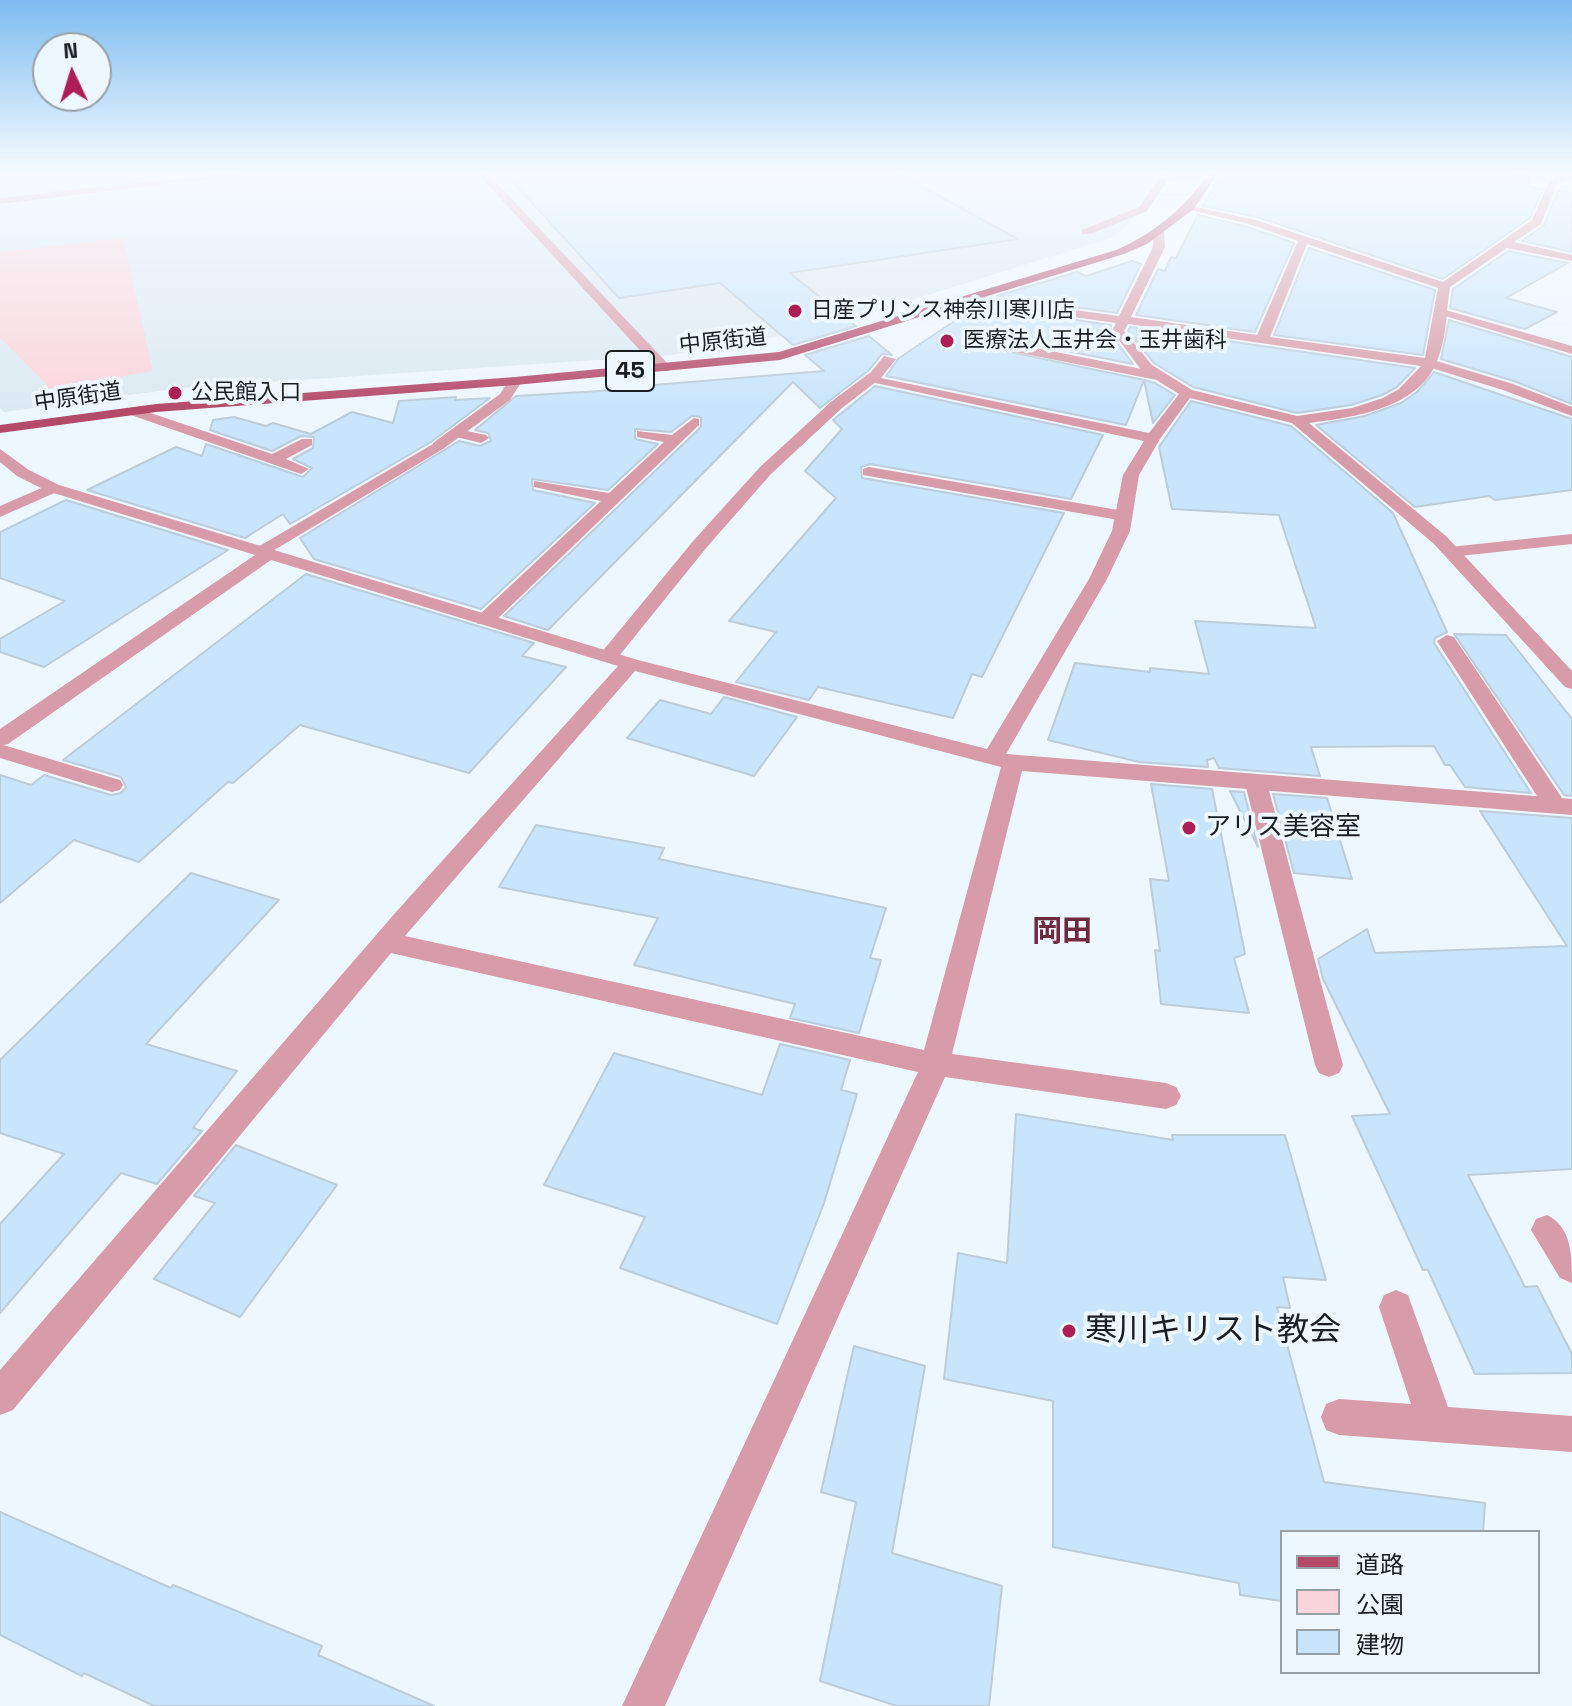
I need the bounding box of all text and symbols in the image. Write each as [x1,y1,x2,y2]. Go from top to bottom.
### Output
north arrow [32,32,112,112]
text: N [62,36,79,65]
place label: 日産プリンス神奈川寒川店 [811,298,1075,324]
marker: 日産プリンス神奈川寒川店 [786,302,804,320]
street label: 中原街道 [678,324,768,360]
place label: 医療法人玉井会・玉井歯科 [963,328,1227,354]
marker: 医療法人玉井会・玉井歯科 [938,332,956,350]
road number: 45 [606,351,654,391]
street label: 中原街道 [33,379,123,417]
place label: 公民館入口 [191,380,301,406]
marker: 公民館入口 [166,384,184,402]
place label: アリス美容室 [1205,812,1361,844]
marker: アリス美容室 [1180,819,1198,837]
district label: 岡田 [1032,915,1092,951]
place label: 寒川キリスト教会 [1085,1312,1341,1350]
marker: 寒川キリスト教会 [1060,1322,1078,1340]
legend [1280,1530,1540,1674]
text: 道路 [1356,1549,1404,1580]
text: 公園 [1356,1589,1404,1620]
text: 建物 [1356,1629,1404,1660]

